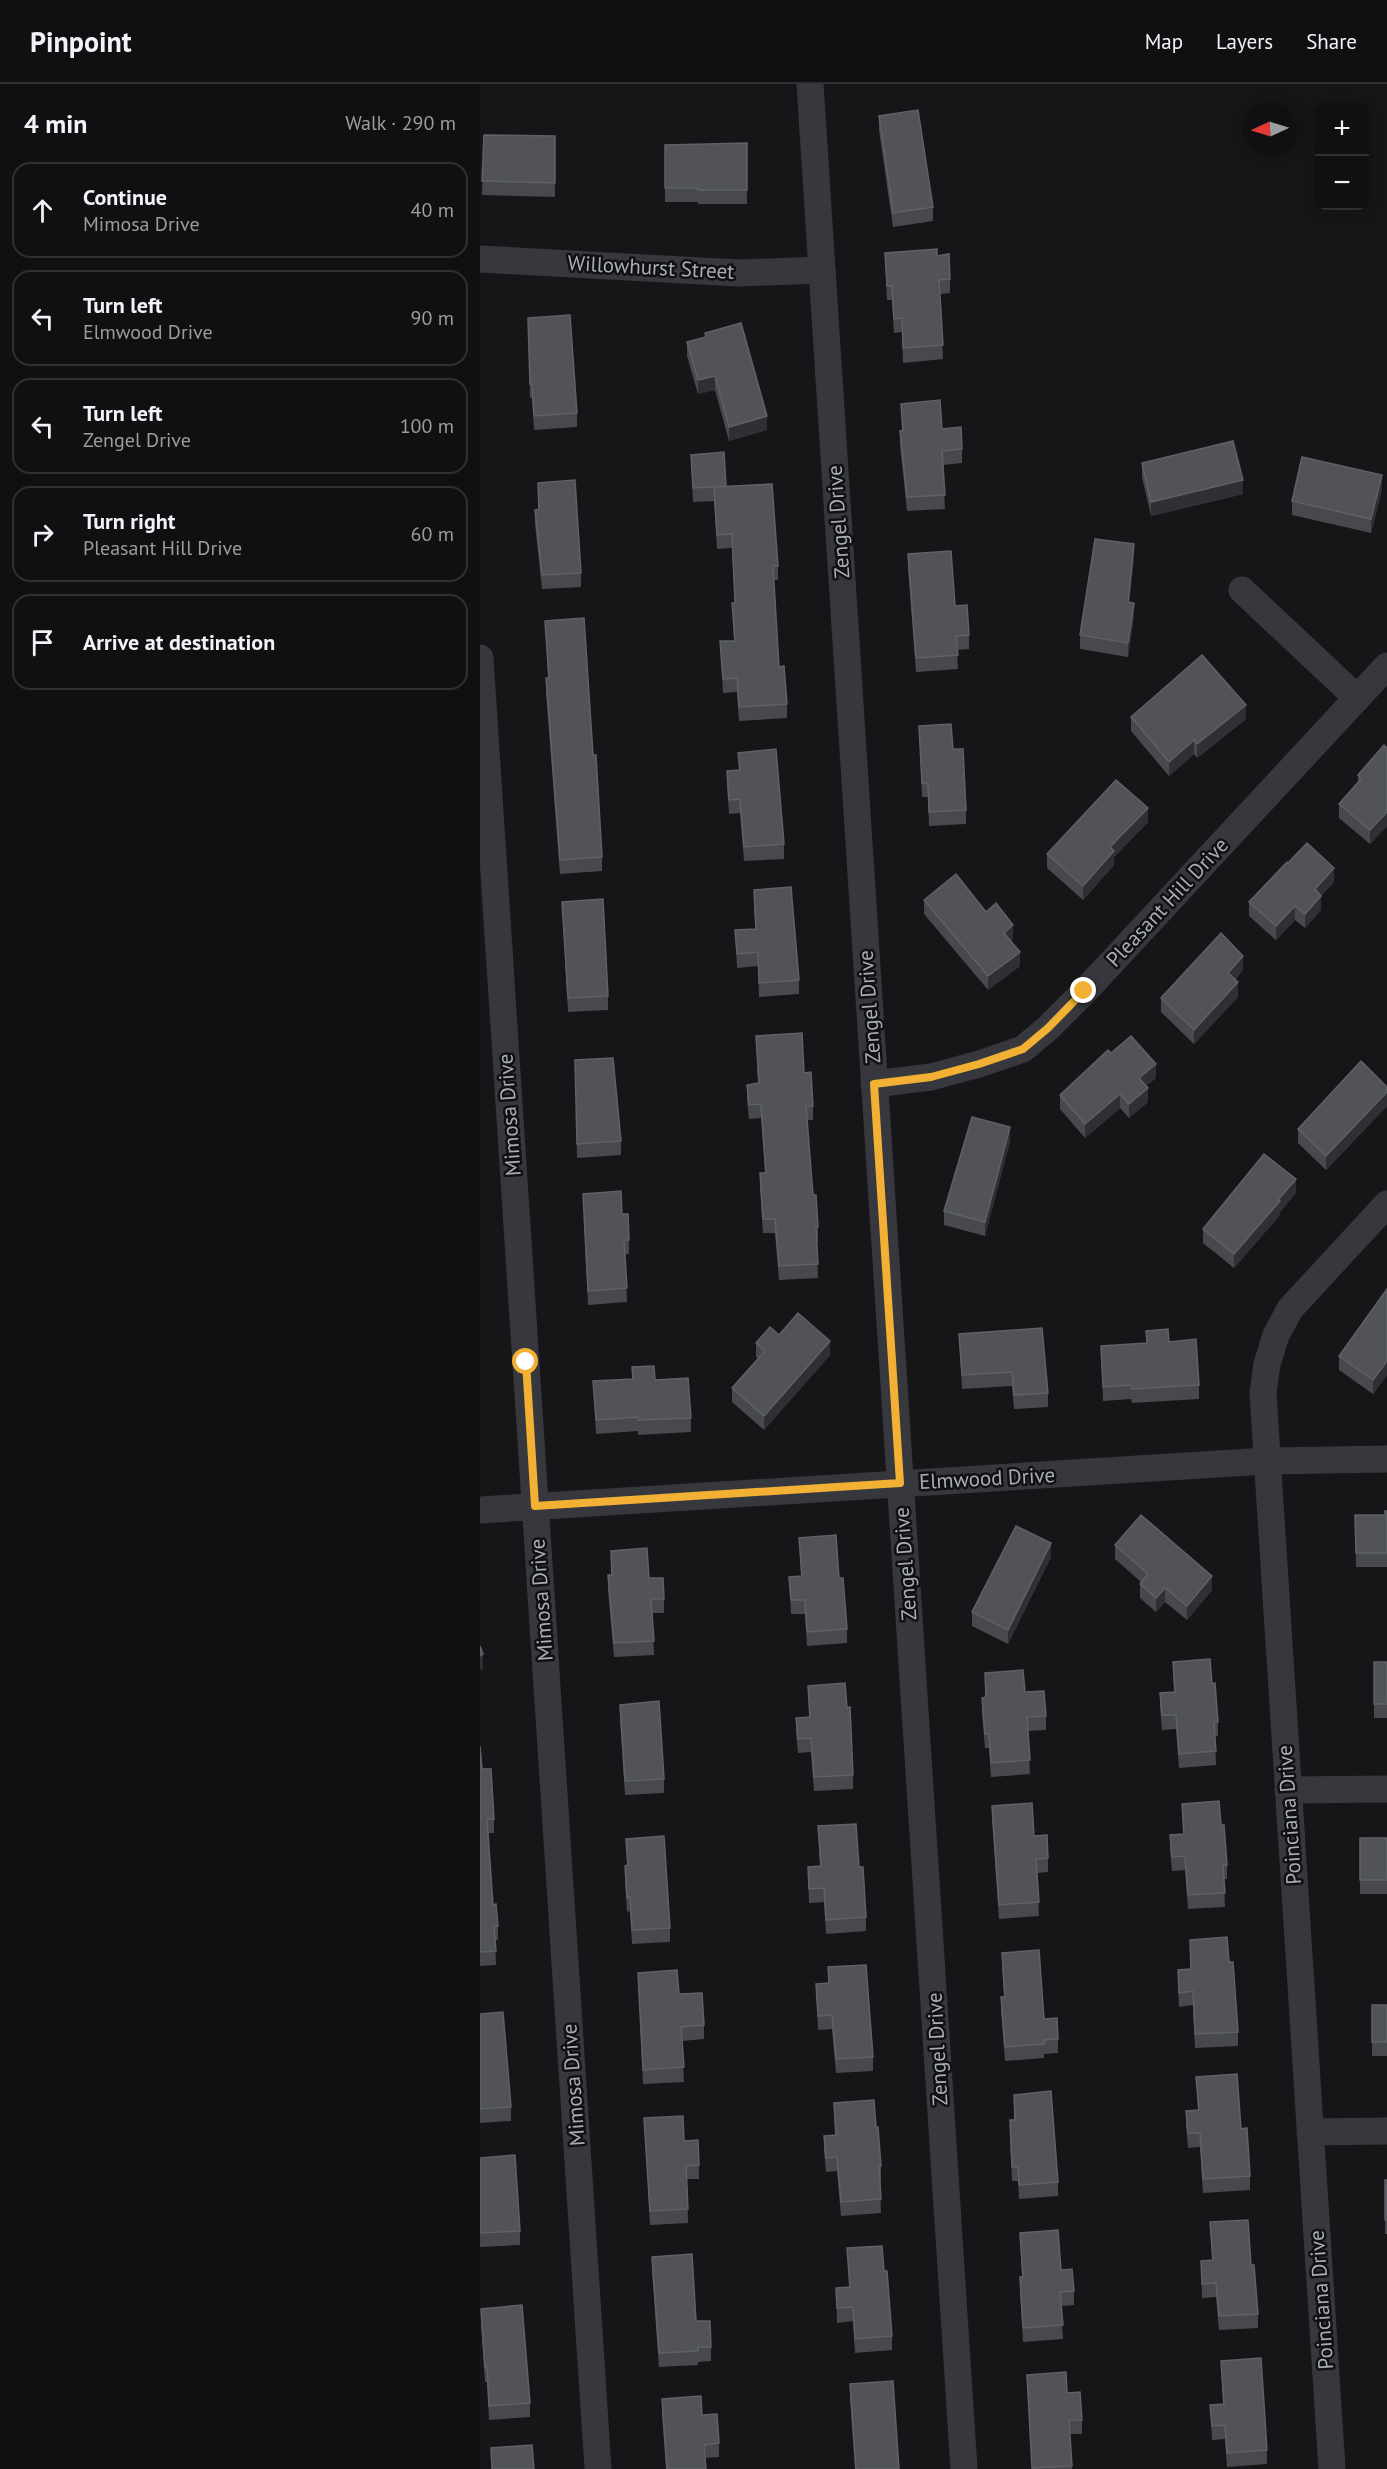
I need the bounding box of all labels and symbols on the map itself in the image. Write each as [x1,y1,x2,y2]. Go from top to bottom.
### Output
north arrow [1243,102,1297,156]
street label: Willowhurst Street [567,249,735,285]
street label: Zengel Drive [821,465,855,579]
street label: Pleasant Hill Drive [1100,832,1234,972]
street label: Zengel Drive [852,950,886,1064]
route end [1070,977,1096,1003]
street label: Mimosa Drive [491,1053,527,1177]
route start [512,1348,538,1374]
street label: Elmwood Drive [918,1461,1056,1495]
street label: Zengel Drive [888,1507,922,1621]
street label: Mimosa Drive [523,1538,559,1662]
street label: Poinciana Drive [1271,1745,1307,1885]
street label: Zengel Drive [921,1992,953,2106]
street label: Mimosa Drive [555,2023,591,2147]
street label: Poinciana Drive [1303,2230,1339,2370]

